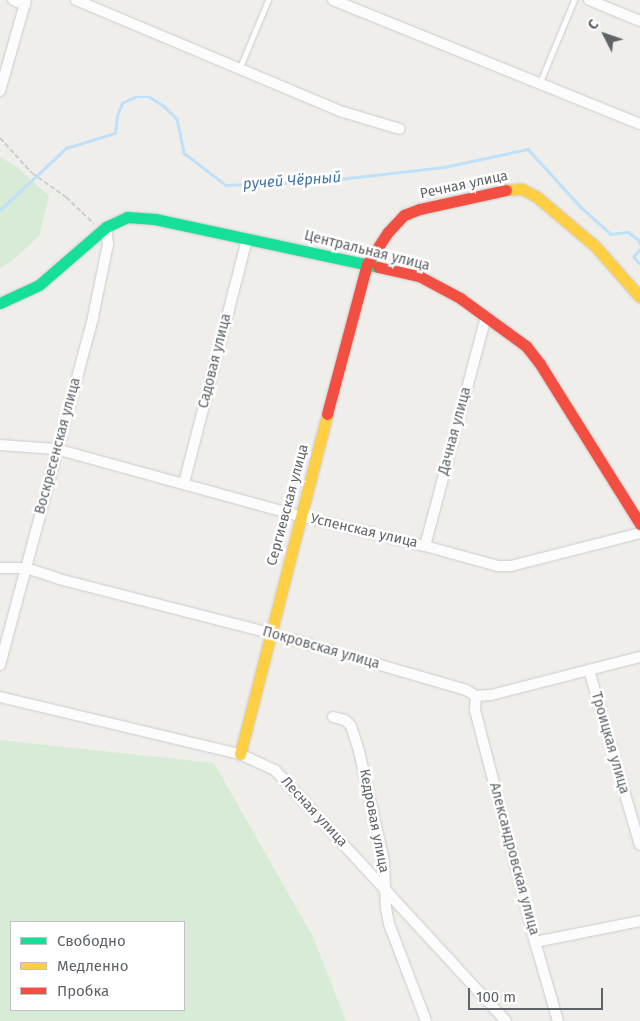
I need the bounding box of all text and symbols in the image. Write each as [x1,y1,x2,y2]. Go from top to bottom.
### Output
north arrow [580,10,630,60]
text: С [584,16,602,33]
street label: Речная улица [419,167,509,203]
water label: ручей Чёрный [242,169,342,193]
street label: Центральная улица [302,227,432,275]
street label: Садовая улица [195,312,235,410]
street label: Воскресенская улица [32,376,84,516]
street label: Дачная улица [435,385,475,477]
street label: Сергиевская улица [264,442,312,568]
street label: Успенская улица [309,510,419,552]
street label: Покровская улица [261,623,381,673]
street label: Троицкая улица [587,690,633,796]
street label: Кедровая улица [356,768,392,874]
street label: Лесная улица [277,773,351,851]
street label: Александровская улица [486,781,542,937]
legend [10,921,185,1011]
text: Свободно [57,932,126,950]
text: Медленно [57,957,129,975]
scale bar [470,978,605,1010]
text: Пробка [57,982,109,1000]
text: 100 m [476,988,516,1006]

